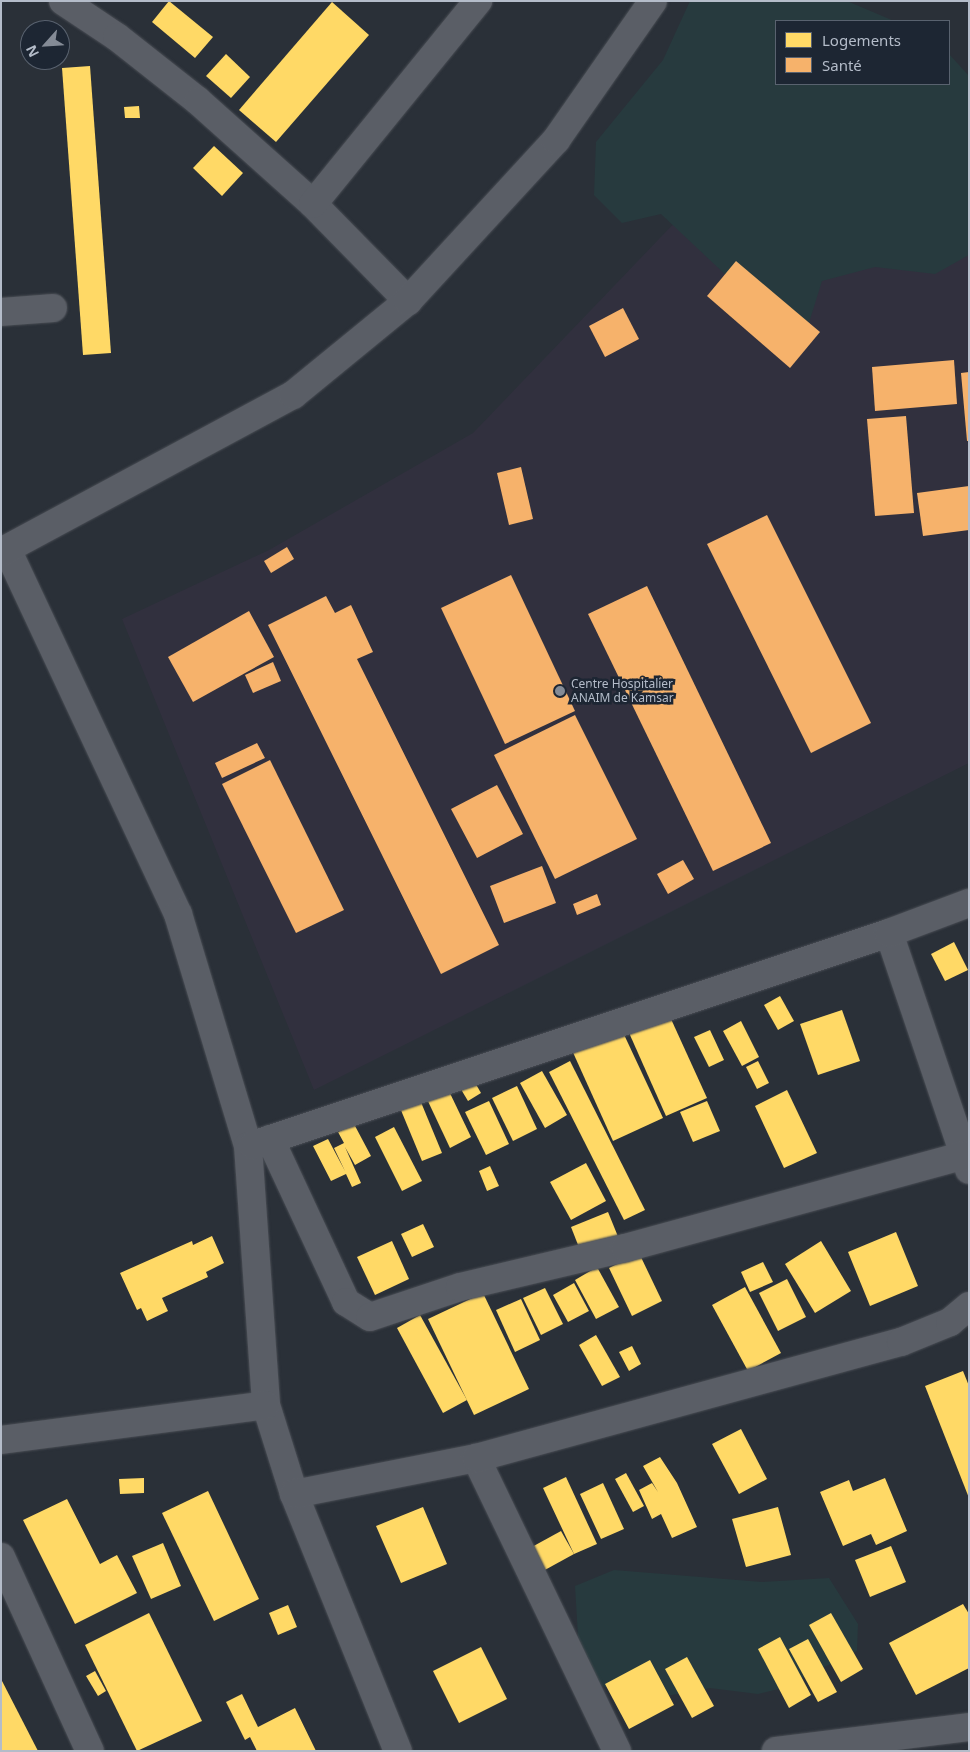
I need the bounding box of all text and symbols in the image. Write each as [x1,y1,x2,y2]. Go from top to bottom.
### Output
north arrow [20,20,70,70]
legend [775,20,950,85]
text: Logements [822,30,901,50]
text: N [21,42,43,61]
text: Santé [822,55,862,75]
place label: Centre Hospitalier ANAIM de Kamsar [571,677,674,705]
marker: Centre Hospitalier ANAIM de Kamsar [553,684,567,698]

